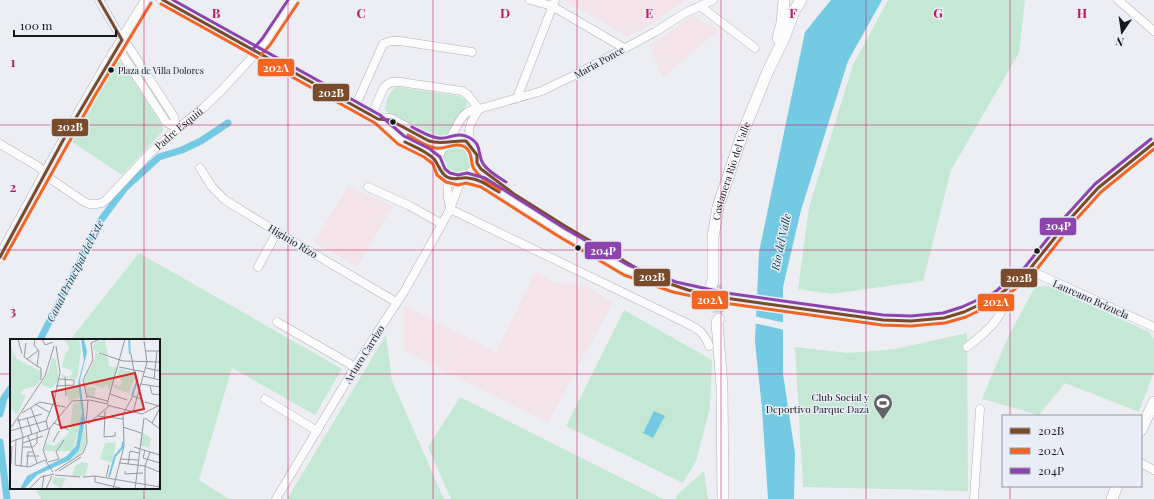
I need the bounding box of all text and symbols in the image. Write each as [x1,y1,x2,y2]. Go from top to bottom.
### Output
text: B [212,4,221,21]
text: C [356,4,366,21]
text: D [500,4,510,21]
text: E [645,4,653,21]
text: F [789,4,797,21]
text: G [933,4,943,21]
text: H [1077,4,1087,21]
scale bar [14,12,116,38]
north arrow [1102,12,1142,52]
text: 100 m [20,17,53,33]
text: N [1114,34,1125,50]
street label: María Ponce [571,42,627,82]
text: 1 [11,53,16,70]
line badge: 202A [257,58,295,77]
text: 202A [263,60,290,75]
place label: Plaza de Villa Dolores [118,64,204,76]
marker: Plaza de Villa Dolores [106,65,116,75]
line badge: 202B [312,83,350,102]
text: 202B [318,85,345,100]
street label: Padre Esquiú [151,104,206,153]
unlabelled marker [388,117,398,127]
line badge: 202B [51,118,89,137]
text: 202B [57,119,84,134]
street label: Costanera Río del Valle [709,120,754,221]
text: 2 [10,178,17,195]
water label: Río del Valle [767,212,794,273]
water label: Canal Principal del Este [42,217,107,324]
line badge: 204P [1039,217,1077,236]
text: 204P [1045,218,1071,233]
street label: Higinio Rizo [266,221,321,261]
line badge: 204P [584,241,622,260]
unlabelled marker [573,243,583,253]
text: 204P [590,243,616,258]
unlabelled marker [1032,246,1042,256]
line badge: 202B [633,268,671,287]
line badge: 202B [1000,268,1038,288]
text: 202B [639,269,666,284]
text: 202B [1006,270,1033,285]
street label: Laureano Brizuela [1051,276,1131,322]
line badge: 202A [691,290,729,310]
text: 202A [697,292,724,307]
line badge: 202A [977,293,1015,312]
text: 202A [983,294,1010,309]
text: 3 [10,302,16,319]
street label: Arturo Carrizo [340,322,388,387]
inset map [10,339,160,489]
place label: Club Social y Deportivo Parque Daza [766,390,869,416]
sports icon: Club Social y Deportivo Parque Daza [872,392,894,420]
legend [1002,415,1142,487]
text: 202B [1038,422,1064,438]
text: 202A [1038,442,1065,458]
text: 204P [1038,462,1064,478]

